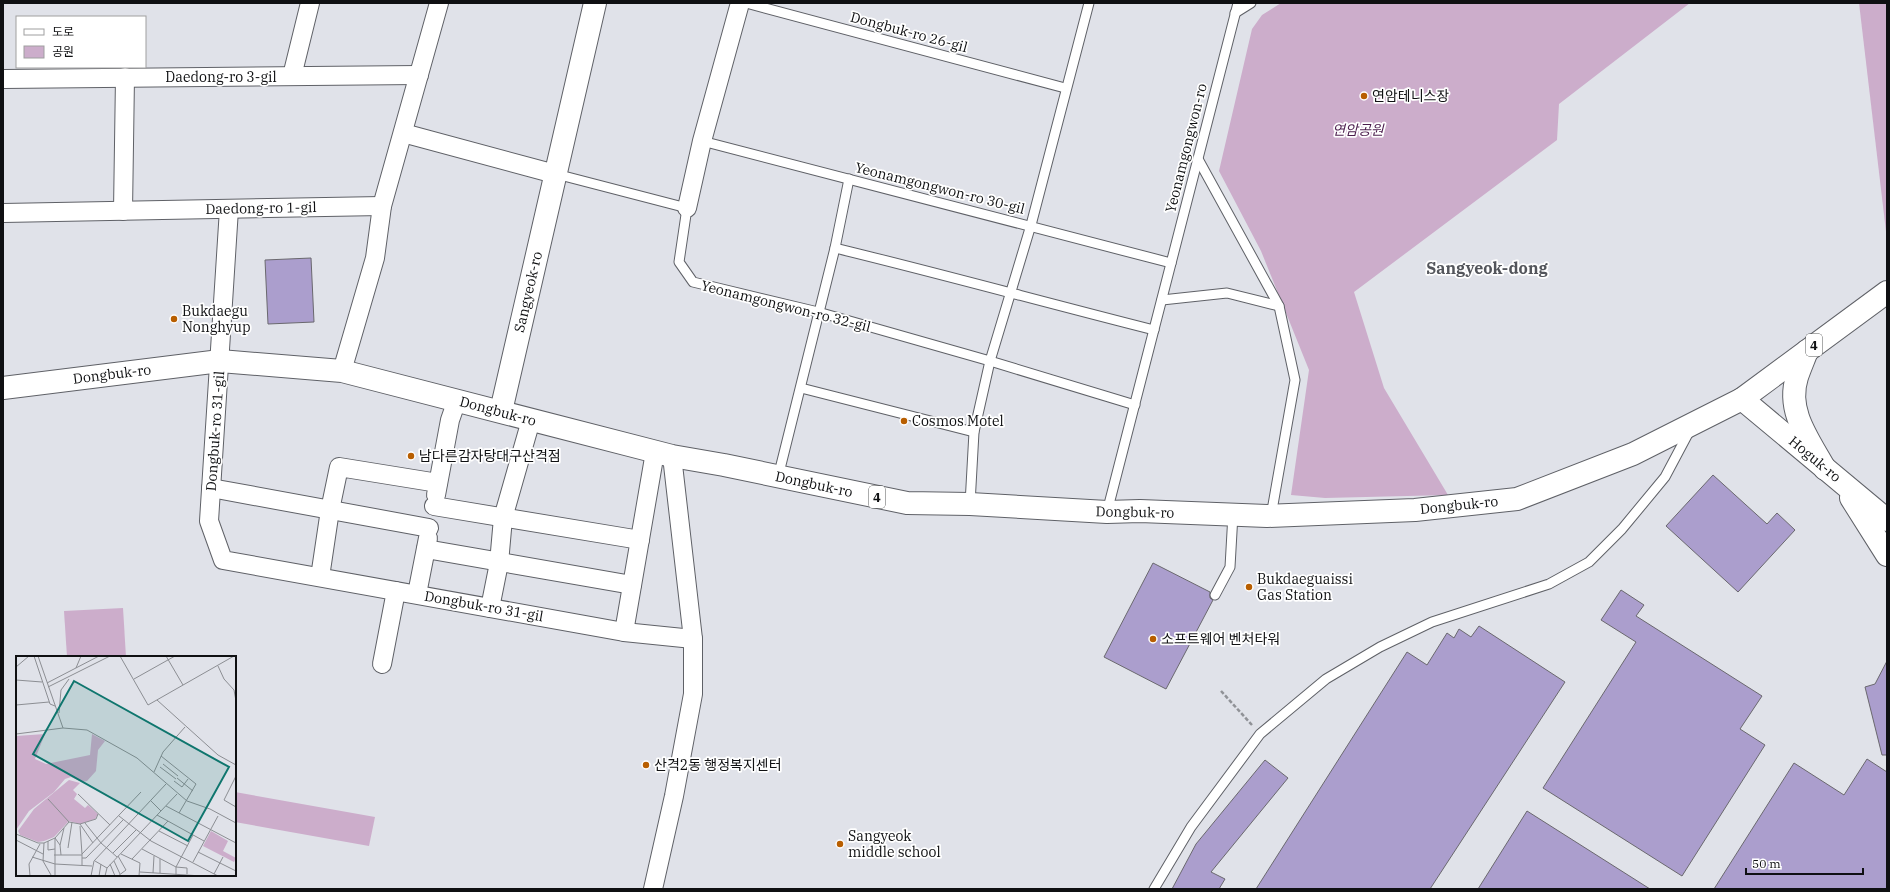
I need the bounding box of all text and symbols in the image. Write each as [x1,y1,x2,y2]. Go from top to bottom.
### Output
street label: Dongbuk-ro 26-gil [848,8,970,56]
legend [16,16,146,68]
text: 도로 [52,24,74,39]
text: 공원 [52,44,74,59]
street label: Daedong-ro 3-gil [165,68,277,86]
street label: Yeonamgongwon-ro [1161,81,1211,214]
place label: 연암테니스장 [1372,87,1449,105]
marker: 연암테니스장 [1359,91,1369,101]
park label: 연암공원 [1332,121,1385,139]
street label: Yeonamgongwon-ro 30-gil [853,158,1027,218]
street label: Daedong-ro 1-gil [205,198,317,218]
street label: Sangyeok-ro [510,250,546,334]
district label: Sangyeok-dong [1426,258,1548,278]
street label: Yeonamgongwon-ro 32-gil [699,276,873,336]
place label: Bukdaegu Nonghyup [182,302,251,336]
marker: Bukdaegu Nonghyup [169,314,179,324]
road number: 4 [1806,334,1822,356]
street label: Dongbuk-ro [72,360,152,388]
street label: Dongbuk-ro 31-gil [202,370,228,492]
street label: Dongbuk-ro [458,392,538,430]
place label: Cosmos Motel [912,412,1004,430]
marker: Cosmos Motel [899,416,909,426]
street label: Hoguk-ro [1785,432,1845,486]
place label: 남다른감자탕대구산격점 [419,447,561,465]
marker: 남다른감자탕대구산격점 [406,451,416,461]
street label: Dongbuk-ro [774,467,854,501]
road number: 4 [869,486,885,508]
street label: Dongbuk-ro [1419,492,1499,518]
street label: Dongbuk-ro [1096,502,1175,522]
place label: Bukdaeguaissi Gas Station [1257,570,1353,604]
marker: Bukdaeguaissi Gas Station [1244,582,1254,592]
street label: Dongbuk-ro 31-gil [423,587,545,625]
place label: 소프트웨어 벤처타워 [1161,630,1280,648]
marker: 소프트웨어 벤처타워 [1148,634,1158,644]
inset map [16,656,236,876]
place label: 산격2동 행정복지센터 [654,756,782,774]
marker: 산격2동 행정복지센터 [641,760,651,770]
place label: Sangyeok middle school [848,827,941,861]
marker: Sangyeok middle school [835,839,845,849]
scale bar [1746,850,1863,876]
text: 50 m [1752,856,1781,871]

